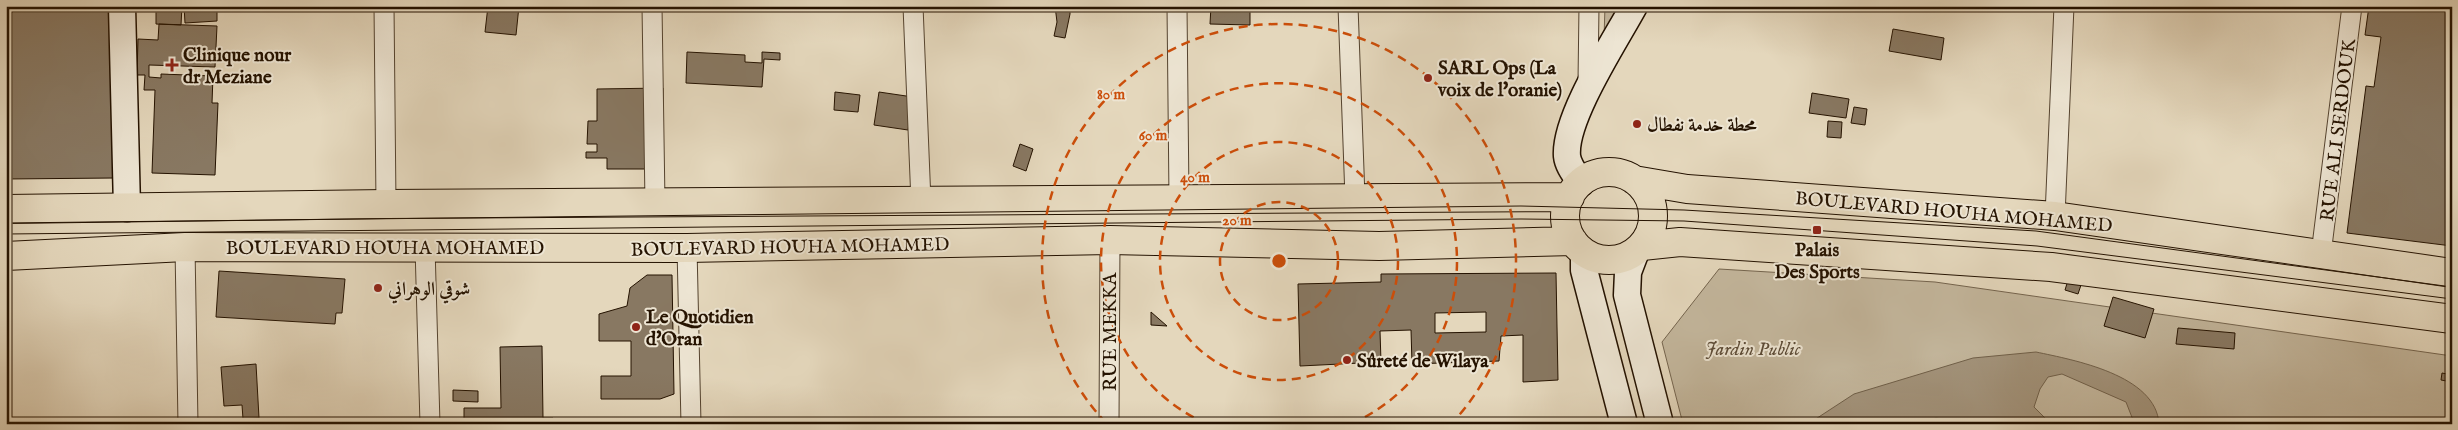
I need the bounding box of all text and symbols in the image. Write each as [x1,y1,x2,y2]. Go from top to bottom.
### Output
street label: RUE ALI SERDOUK [2316,37,2362,223]
place label: Clinique nour dr Meziane [183,44,292,90]
place label: SARL Ops (La voix de l'oranie) [1437,57,1562,103]
marker: Clinique nour dr Meziane [165,58,179,72]
marker: SARL Ops (La voix de l'oranie) [1422,72,1434,84]
text: 80 m [1097,85,1125,104]
place label: محطة خدمة نفطال [1647,114,1757,138]
marker: محطة خدمة نفطال [1631,118,1643,130]
text: 60 m [1139,126,1168,145]
text: 40 m [1180,168,1210,187]
street label: BOULEVARD HOUHA MOHAMED [1794,187,2114,239]
text: 20 m [1222,211,1252,230]
marker: Palais Des Sports [1811,224,1823,236]
street label: BOULEVARD HOUHA MOHAMED [631,233,950,263]
street label: BOULEVARD HOUHA MOHAMED [226,237,544,261]
place label: Palais Des Sports [1774,239,1860,285]
centre of rings [1270,252,1288,270]
street label: RUE MEKKA [1099,272,1123,391]
place label: شوقي الوهراني [387,278,470,304]
marker: شوقي الوهراني [372,282,384,294]
place label: Le Quotidien d'Oran [646,306,754,352]
marker: Le Quotidien d'Oran [630,321,642,333]
park label: Jardin Public [1706,338,1801,362]
place label: Sûreté de Wilaya [1357,350,1489,374]
marker: Sûreté de Wilaya [1341,354,1353,366]

